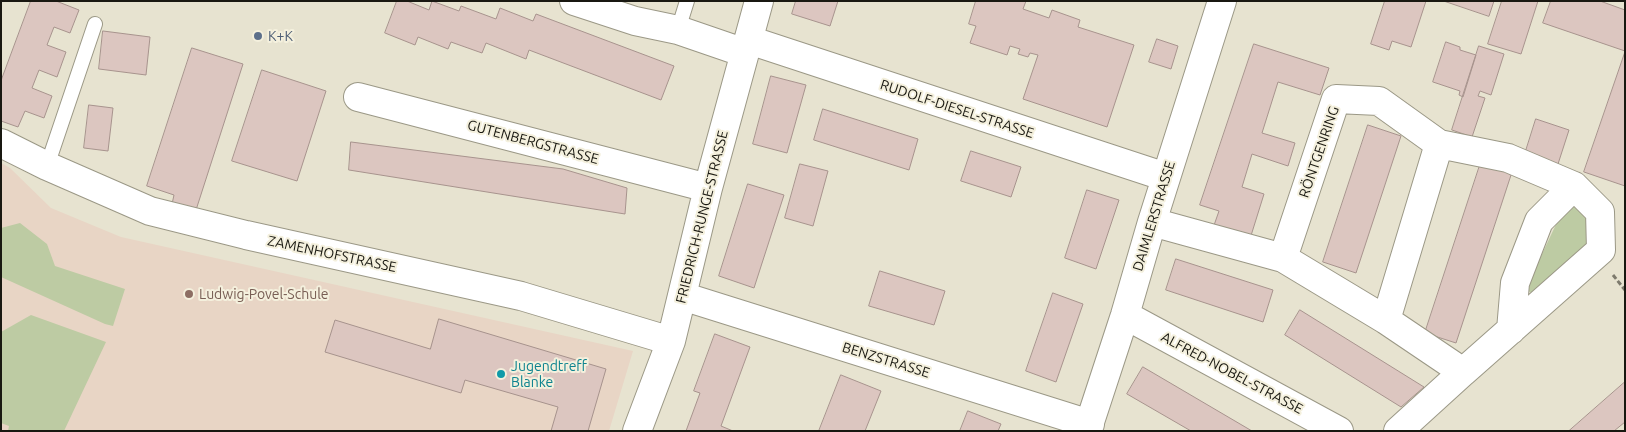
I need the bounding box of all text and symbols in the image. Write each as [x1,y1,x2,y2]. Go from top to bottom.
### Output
place label: K+K [268,28,293,44]
marker: K+K [252,30,264,42]
street label: RUDOLF-DIESEL-STRASSE [878,76,1036,142]
street label: RÖNTGENRING [1295,104,1343,200]
street label: GUTENBERGSTRASSE [466,116,600,168]
street label: FRIEDRICH-RUNGE-STRASSE [672,129,732,305]
street label: DAIMLERSTRASSE [1129,159,1179,273]
street label: ZAMENHOFSTRASSE [266,232,398,276]
place label: Ludwig-Povel-Schule [199,286,329,302]
marker: Ludwig-Povel-Schule [183,288,195,300]
street label: ALFRED-NOBEL-STRASSE [1158,328,1306,418]
street label: BENZSTRASSE [840,339,932,381]
place label: Jugendtreff Blanke [511,358,587,391]
marker: Jugendtreff Blanke [495,368,507,380]

